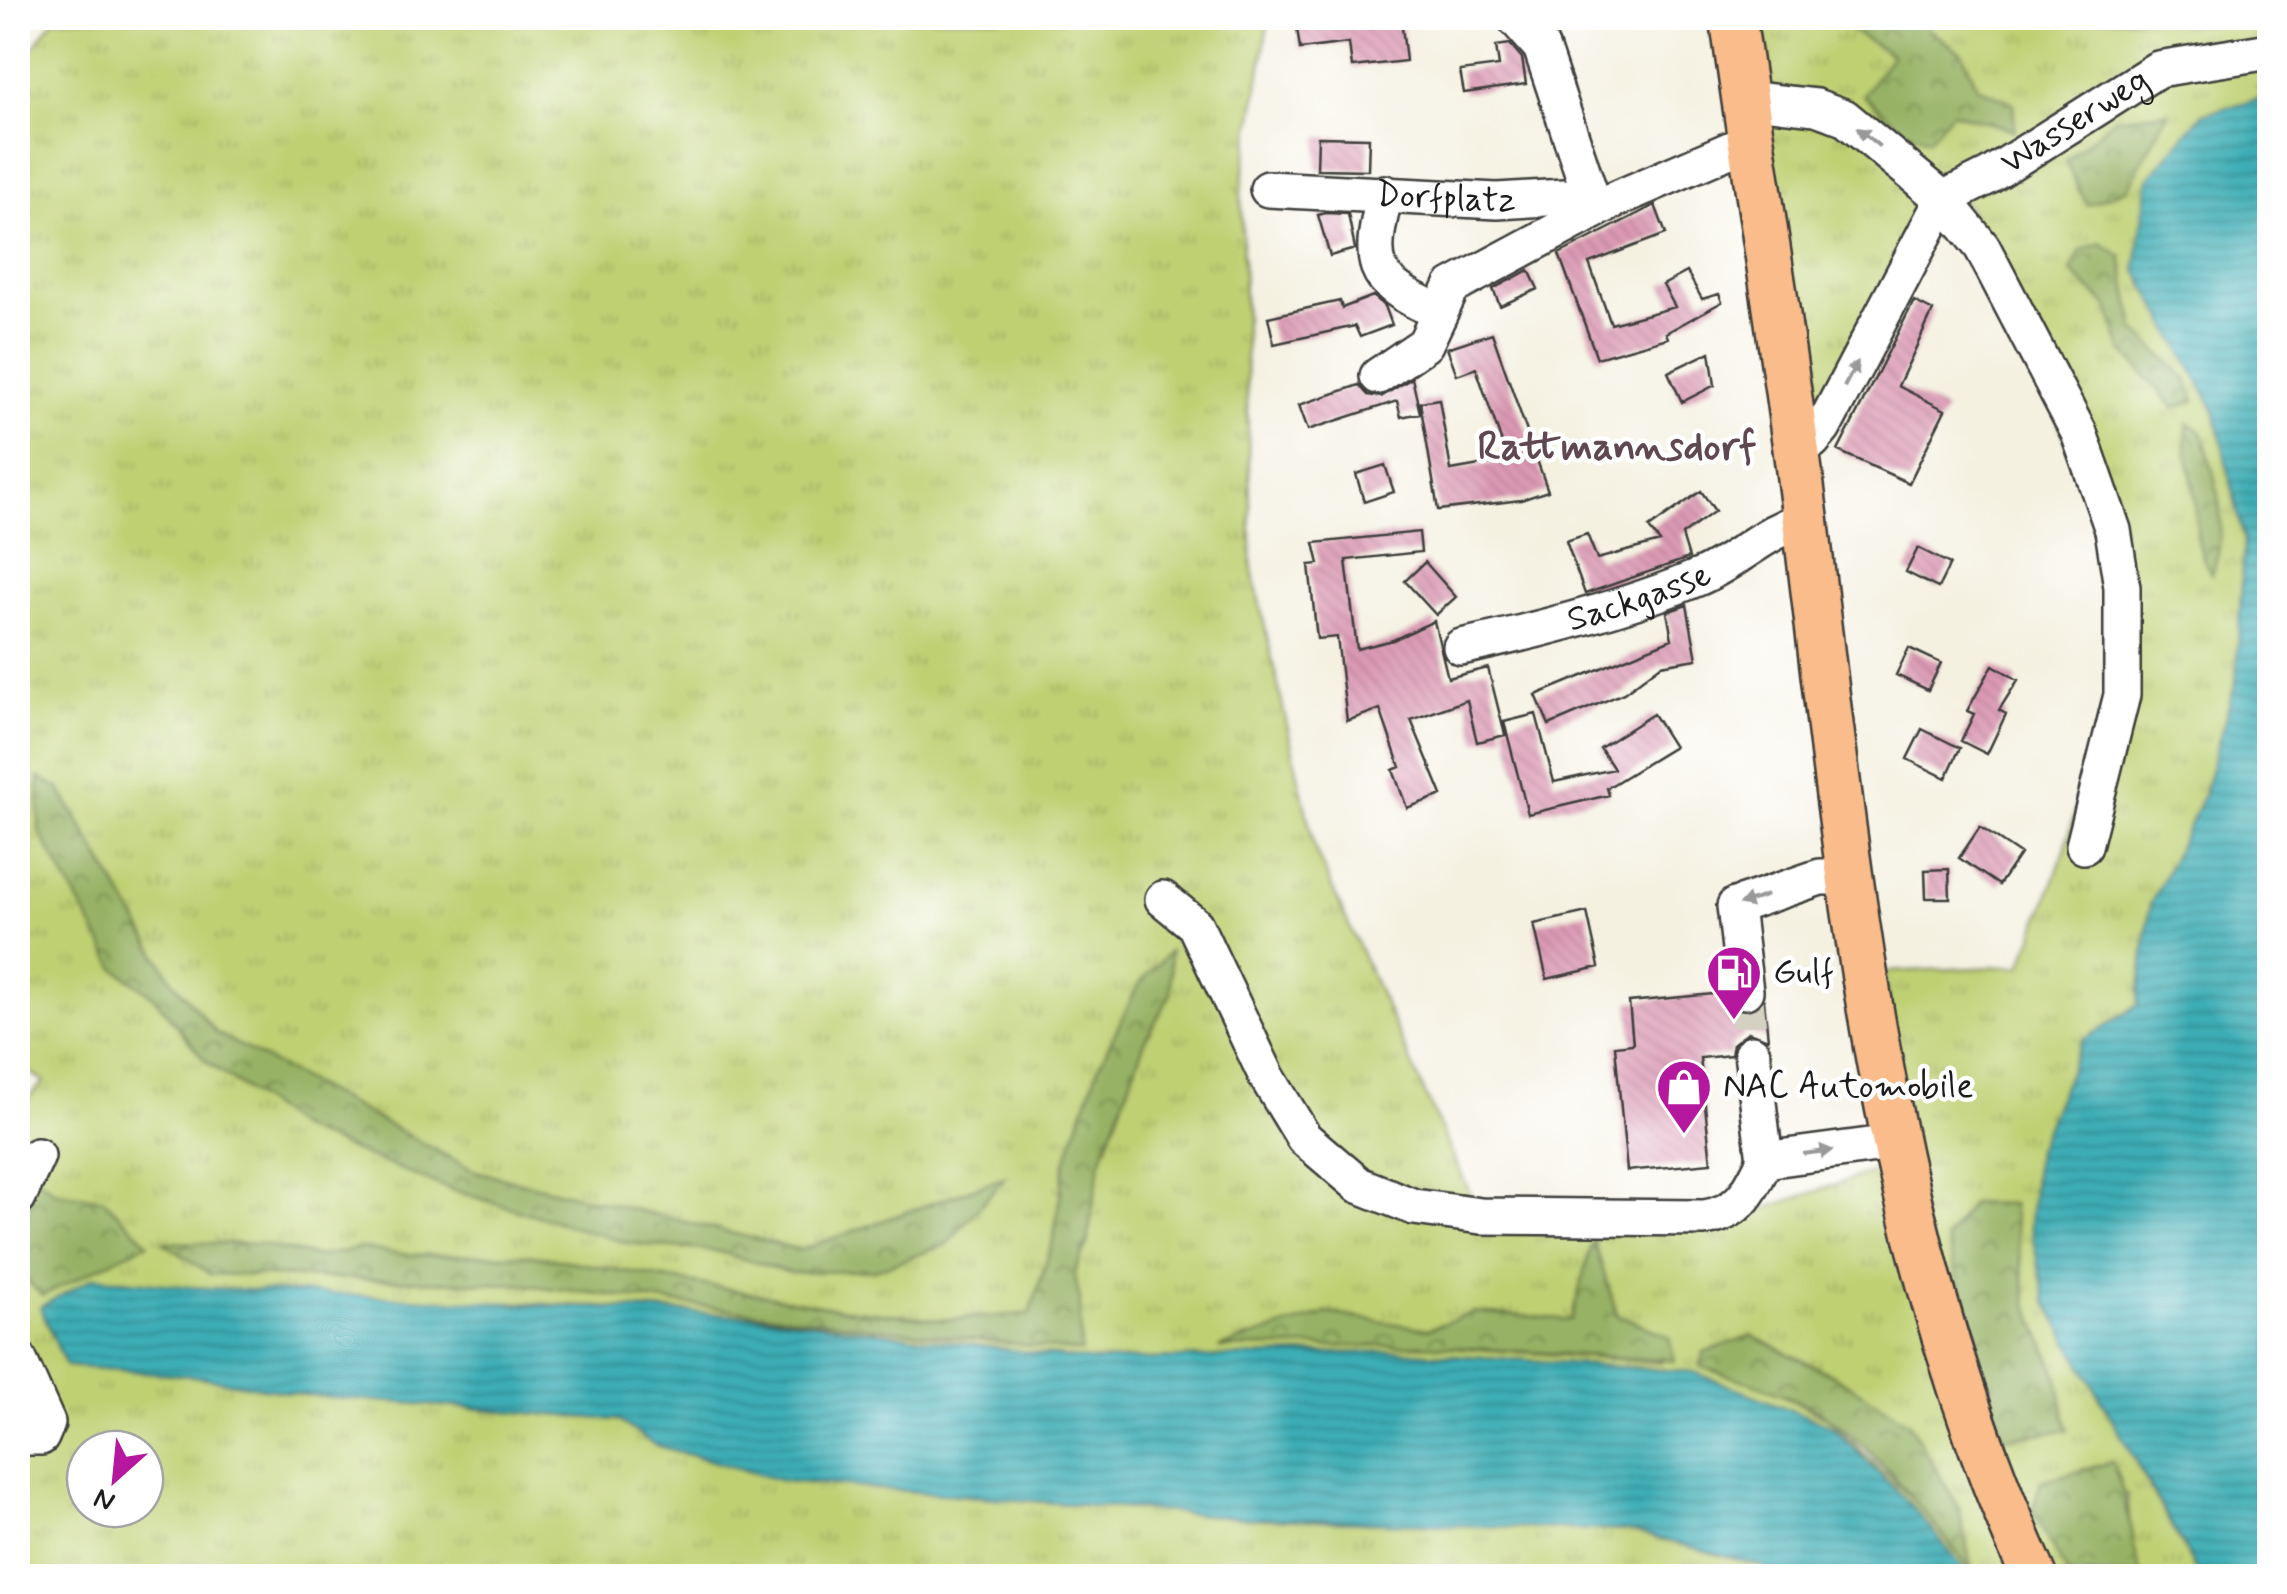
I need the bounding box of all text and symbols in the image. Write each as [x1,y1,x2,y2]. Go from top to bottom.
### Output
street label: Wasserweg [1992,57,2159,186]
one-way arrow [1856,127,1881,148]
street label: Dorfplatz [1375,172,1517,224]
one-way arrow [1842,359,1859,388]
district label: Rattmannsdorf [1477,422,1757,474]
street label: Sackgasse [1562,552,1719,643]
one-way arrow [1738,893,1768,908]
fuel station icon: Gulf [1704,943,1764,1022]
place label: Gulf [1773,950,1834,996]
shop icon: NAC Automobile [1654,1057,1714,1136]
place label: NAC Automobile [1723,1064,1973,1110]
one-way arrow [1803,1144,1835,1160]
north arrow [65,1429,165,1529]
text: N [88,1478,121,1520]

